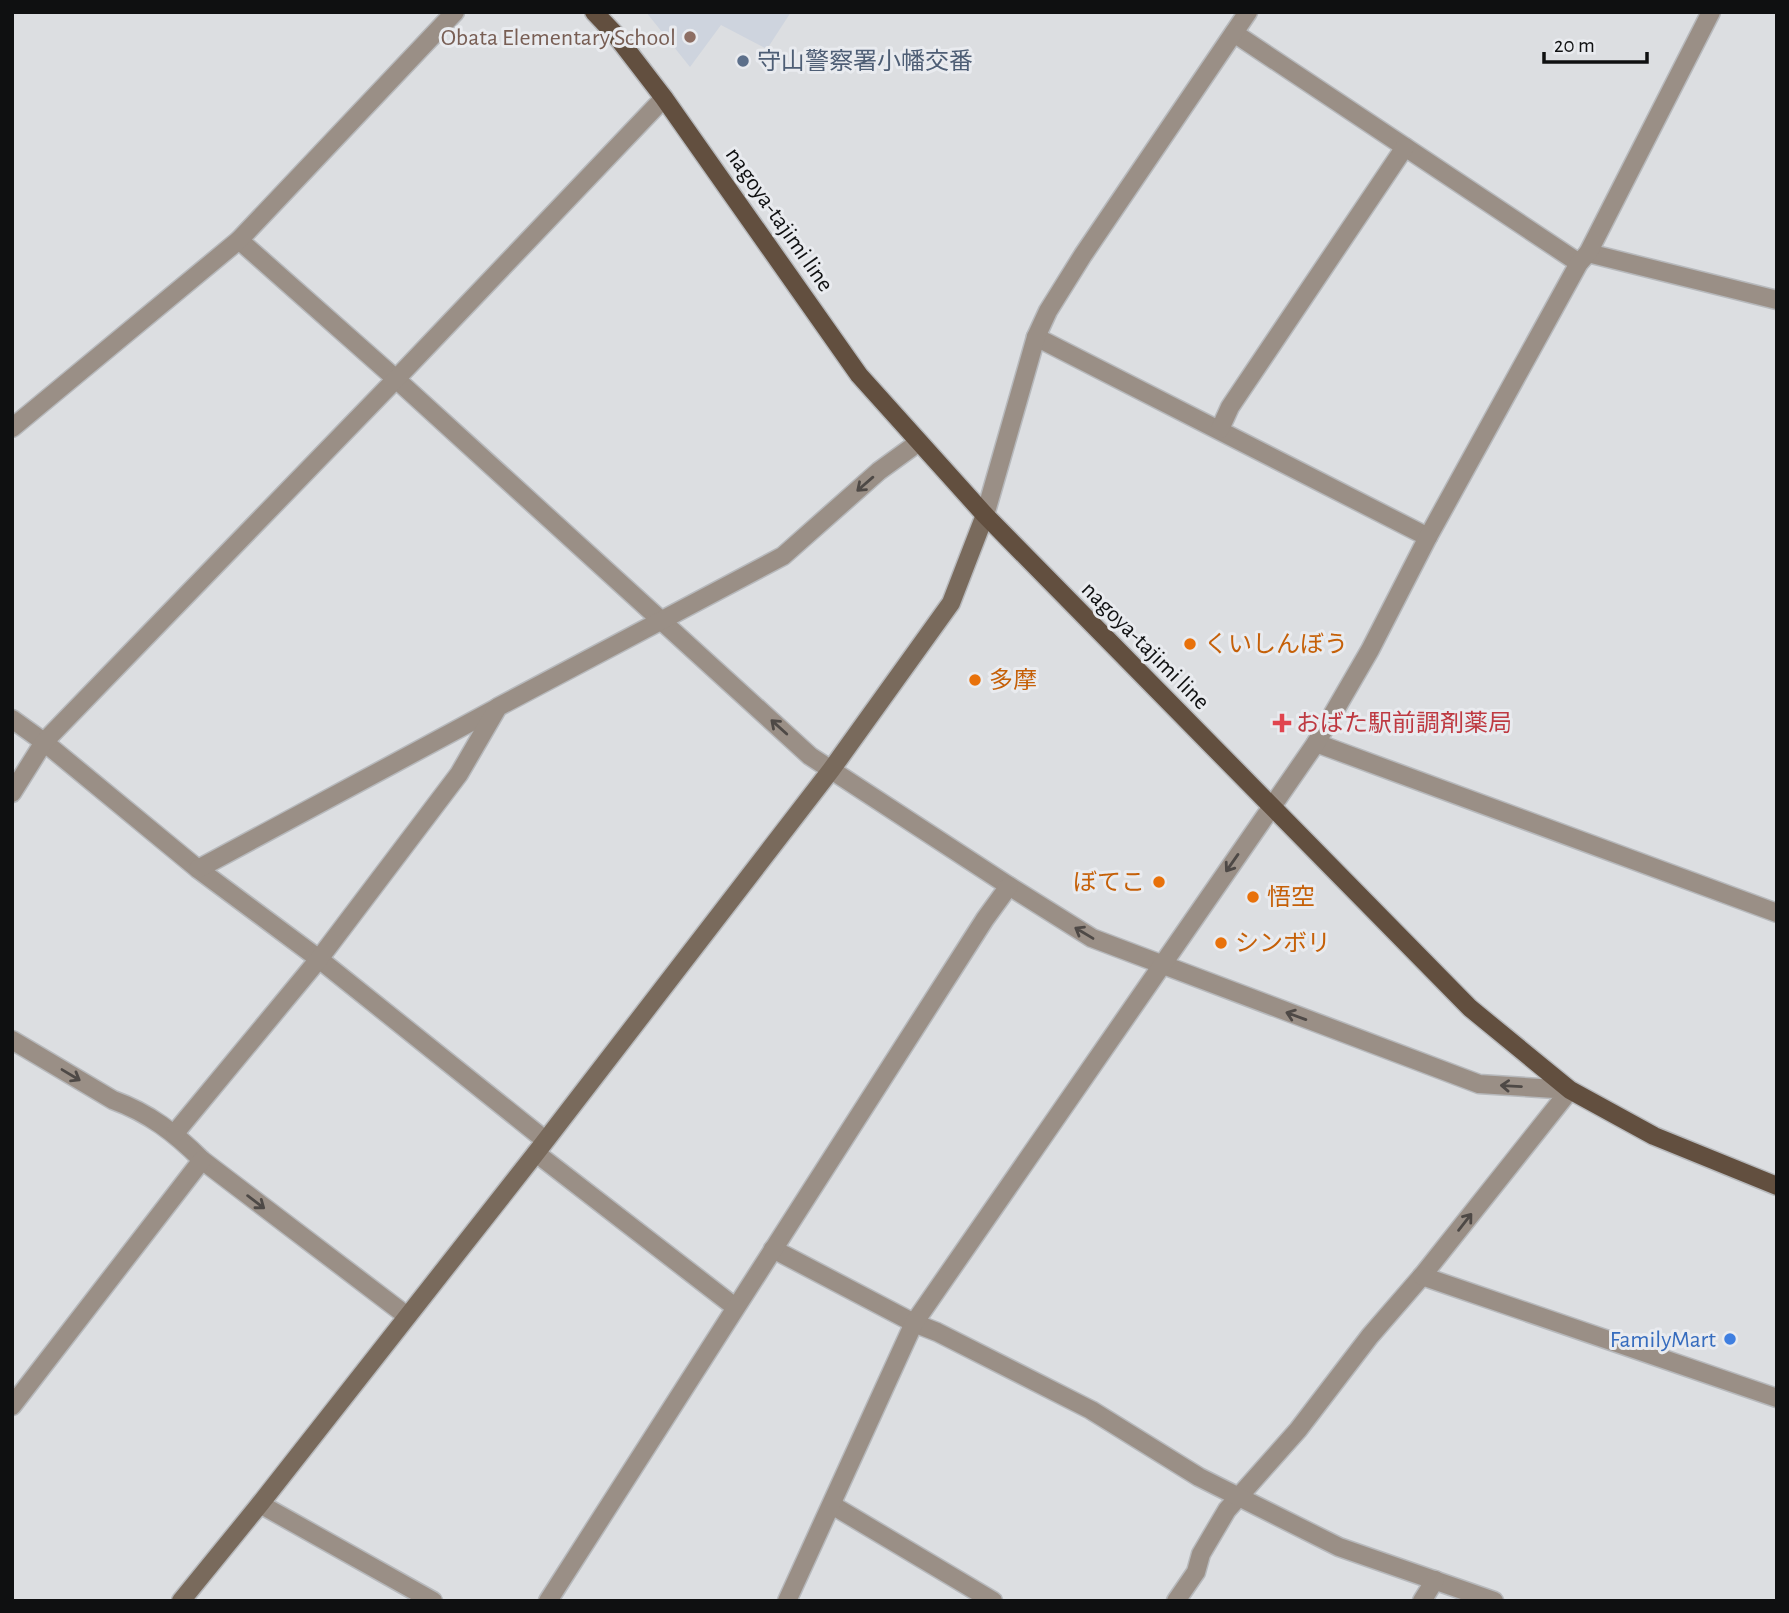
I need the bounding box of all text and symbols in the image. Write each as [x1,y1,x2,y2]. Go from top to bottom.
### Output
scale bar [1544,21,1647,65]
place label: Obata Elementary School [441,26,676,50]
marker: Obata Elementary School [682,29,698,45]
text: 20 m [1554,35,1595,56]
place label: 守山警察署小幡交番 [757,48,973,74]
marker: 守山警察署小幡交番 [735,53,751,69]
street label: nagoya-tajimi line [721,143,838,296]
one-way arrow [857,475,874,492]
street label: nagoya-tajimi line [1077,577,1214,714]
place label: くいしんぼう [1204,632,1348,657]
marker: くいしんぼう [1182,636,1198,652]
place label: 多摩 [989,667,1037,693]
marker: 多摩 [967,672,983,688]
place label: おばた駅前調剤薬局 [1296,710,1512,736]
marker: おばた駅前調剤薬局 [1274,715,1290,731]
one-way arrow [770,719,788,735]
one-way arrow [1225,853,1239,872]
place label: ぼてこ [1073,870,1145,895]
marker: ぼてこ [1151,874,1167,890]
place label: 悟空 [1267,884,1315,910]
marker: 悟空 [1245,889,1261,905]
one-way arrow [1075,926,1095,940]
place label: シンボリ [1235,931,1331,956]
marker: シンボリ [1213,935,1229,951]
one-way arrow [1286,1009,1308,1021]
one-way arrow [60,1068,80,1082]
one-way arrow [1500,1079,1523,1092]
one-way arrow [246,1194,265,1209]
one-way arrow [1457,1213,1472,1232]
place label: FamilyMart [1610,1328,1716,1352]
marker: FamilyMart [1722,1331,1738,1347]

